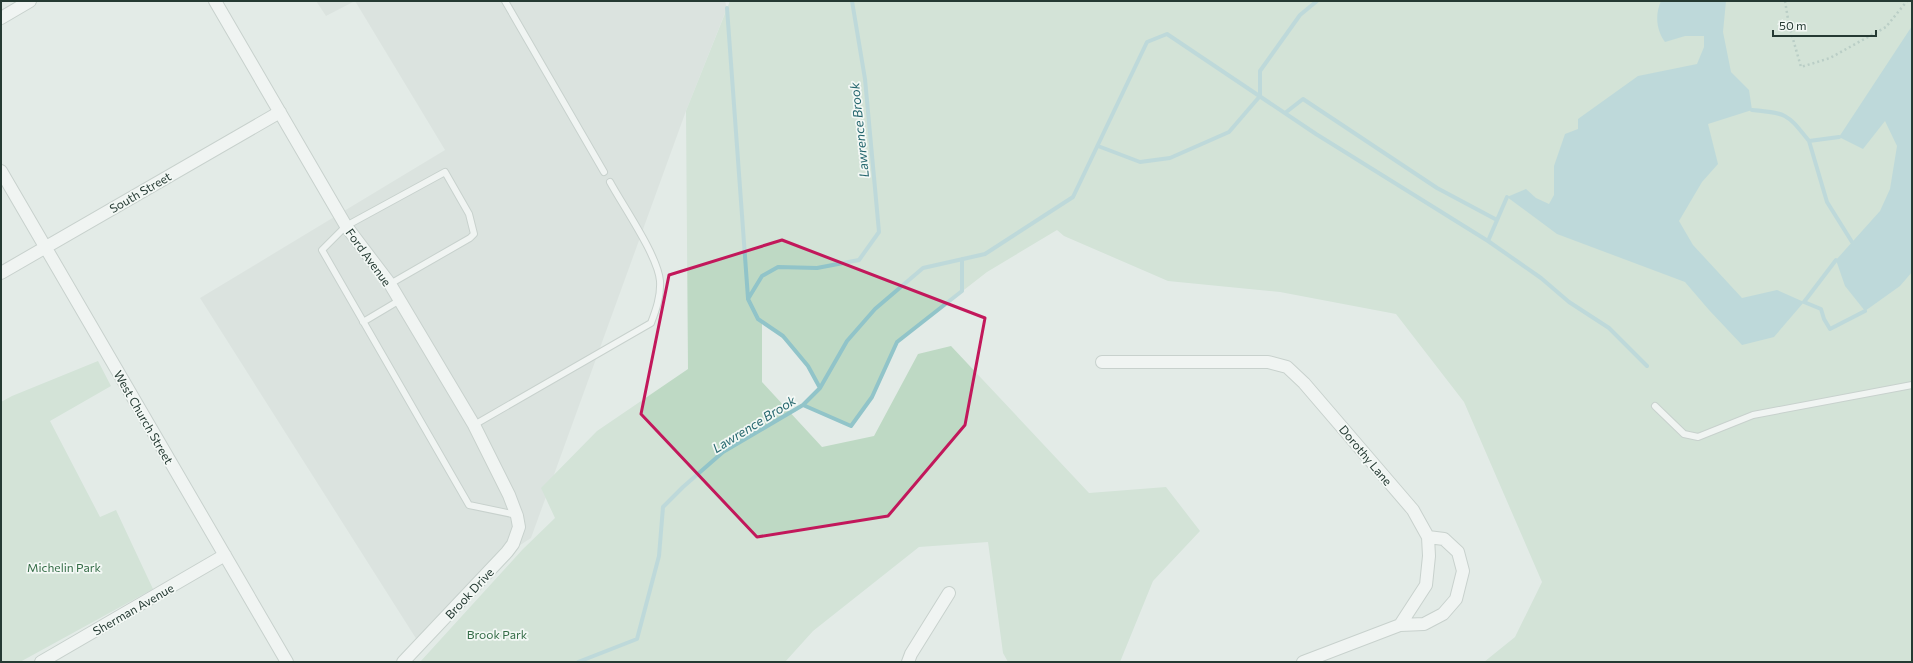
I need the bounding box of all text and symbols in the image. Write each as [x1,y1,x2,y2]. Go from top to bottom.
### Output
scale bar [1773,12,1876,38]
text: 50 m [1779,18,1807,32]
water label: Lawrence Brook [846,81,872,178]
street label: South Street [107,169,173,215]
street label: Ford Avenue [343,226,395,288]
street label: West Church Street [111,368,177,466]
water label: Lawrence Brook [709,391,799,456]
street label: Dorothy Lane [1337,422,1395,488]
park label: Michelin Park [27,560,102,574]
street label: Brook Drive [442,565,496,621]
street label: Sherman Avenue [90,580,176,638]
park label: Brook Park [467,627,528,641]

